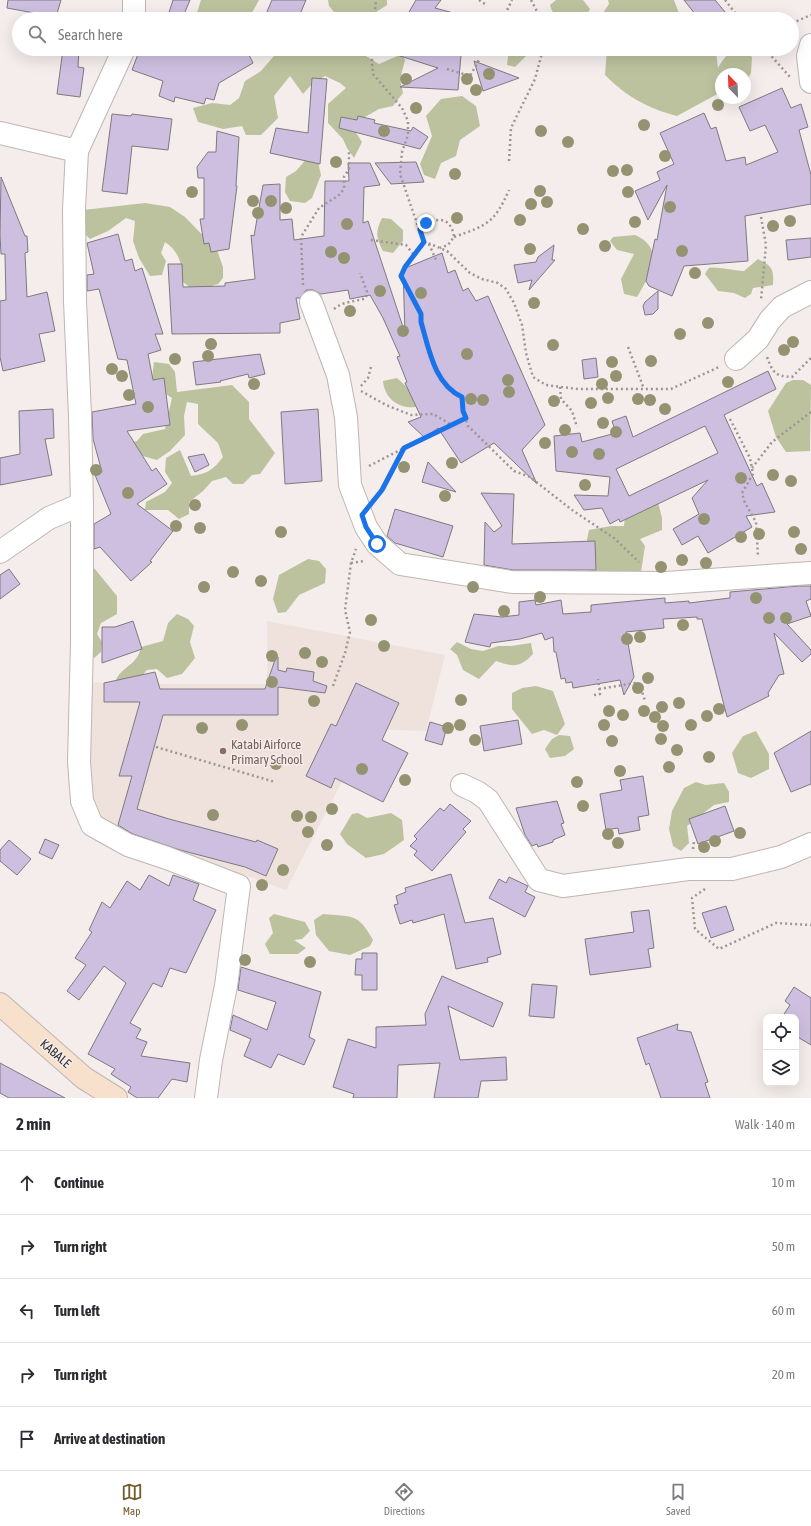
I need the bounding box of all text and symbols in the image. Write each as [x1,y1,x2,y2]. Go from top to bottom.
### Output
search box [12,12,799,56]
icon: search [26,23,48,45]
text: Search here [58,26,123,43]
north arrow [715,68,751,104]
route end [417,214,435,232]
route start [368,535,386,553]
place label: Katabi Airforce Primary School [231,737,303,767]
marker: Katabi Airforce Primary School [218,746,228,756]
map controls [763,1014,799,1086]
button: locate [763,1014,799,1050]
street label: KABALE [37,1036,74,1071]
button: layers [763,1050,799,1086]
text: 2 min [16,1114,51,1134]
text: Walk · 140 m [735,1117,795,1132]
icon: ahead [16,1172,38,1194]
text: Continue [54,1174,104,1191]
text: 10 m [772,1175,795,1190]
icon: right [16,1236,38,1258]
text: Turn right [54,1238,107,1255]
text: 50 m [772,1239,795,1254]
icon: left [16,1300,38,1322]
text: Turn left [54,1302,100,1319]
text: 60 m [772,1303,795,1318]
icon: right [16,1364,38,1386]
text: Turn right [54,1366,107,1383]
text: 20 m [772,1367,795,1382]
icon: arrive [16,1428,38,1450]
text: Arrive at destination [54,1430,165,1447]
tab: Map [121,1481,143,1517]
tab: Directions [384,1481,425,1517]
tab: Saved [666,1481,690,1517]

